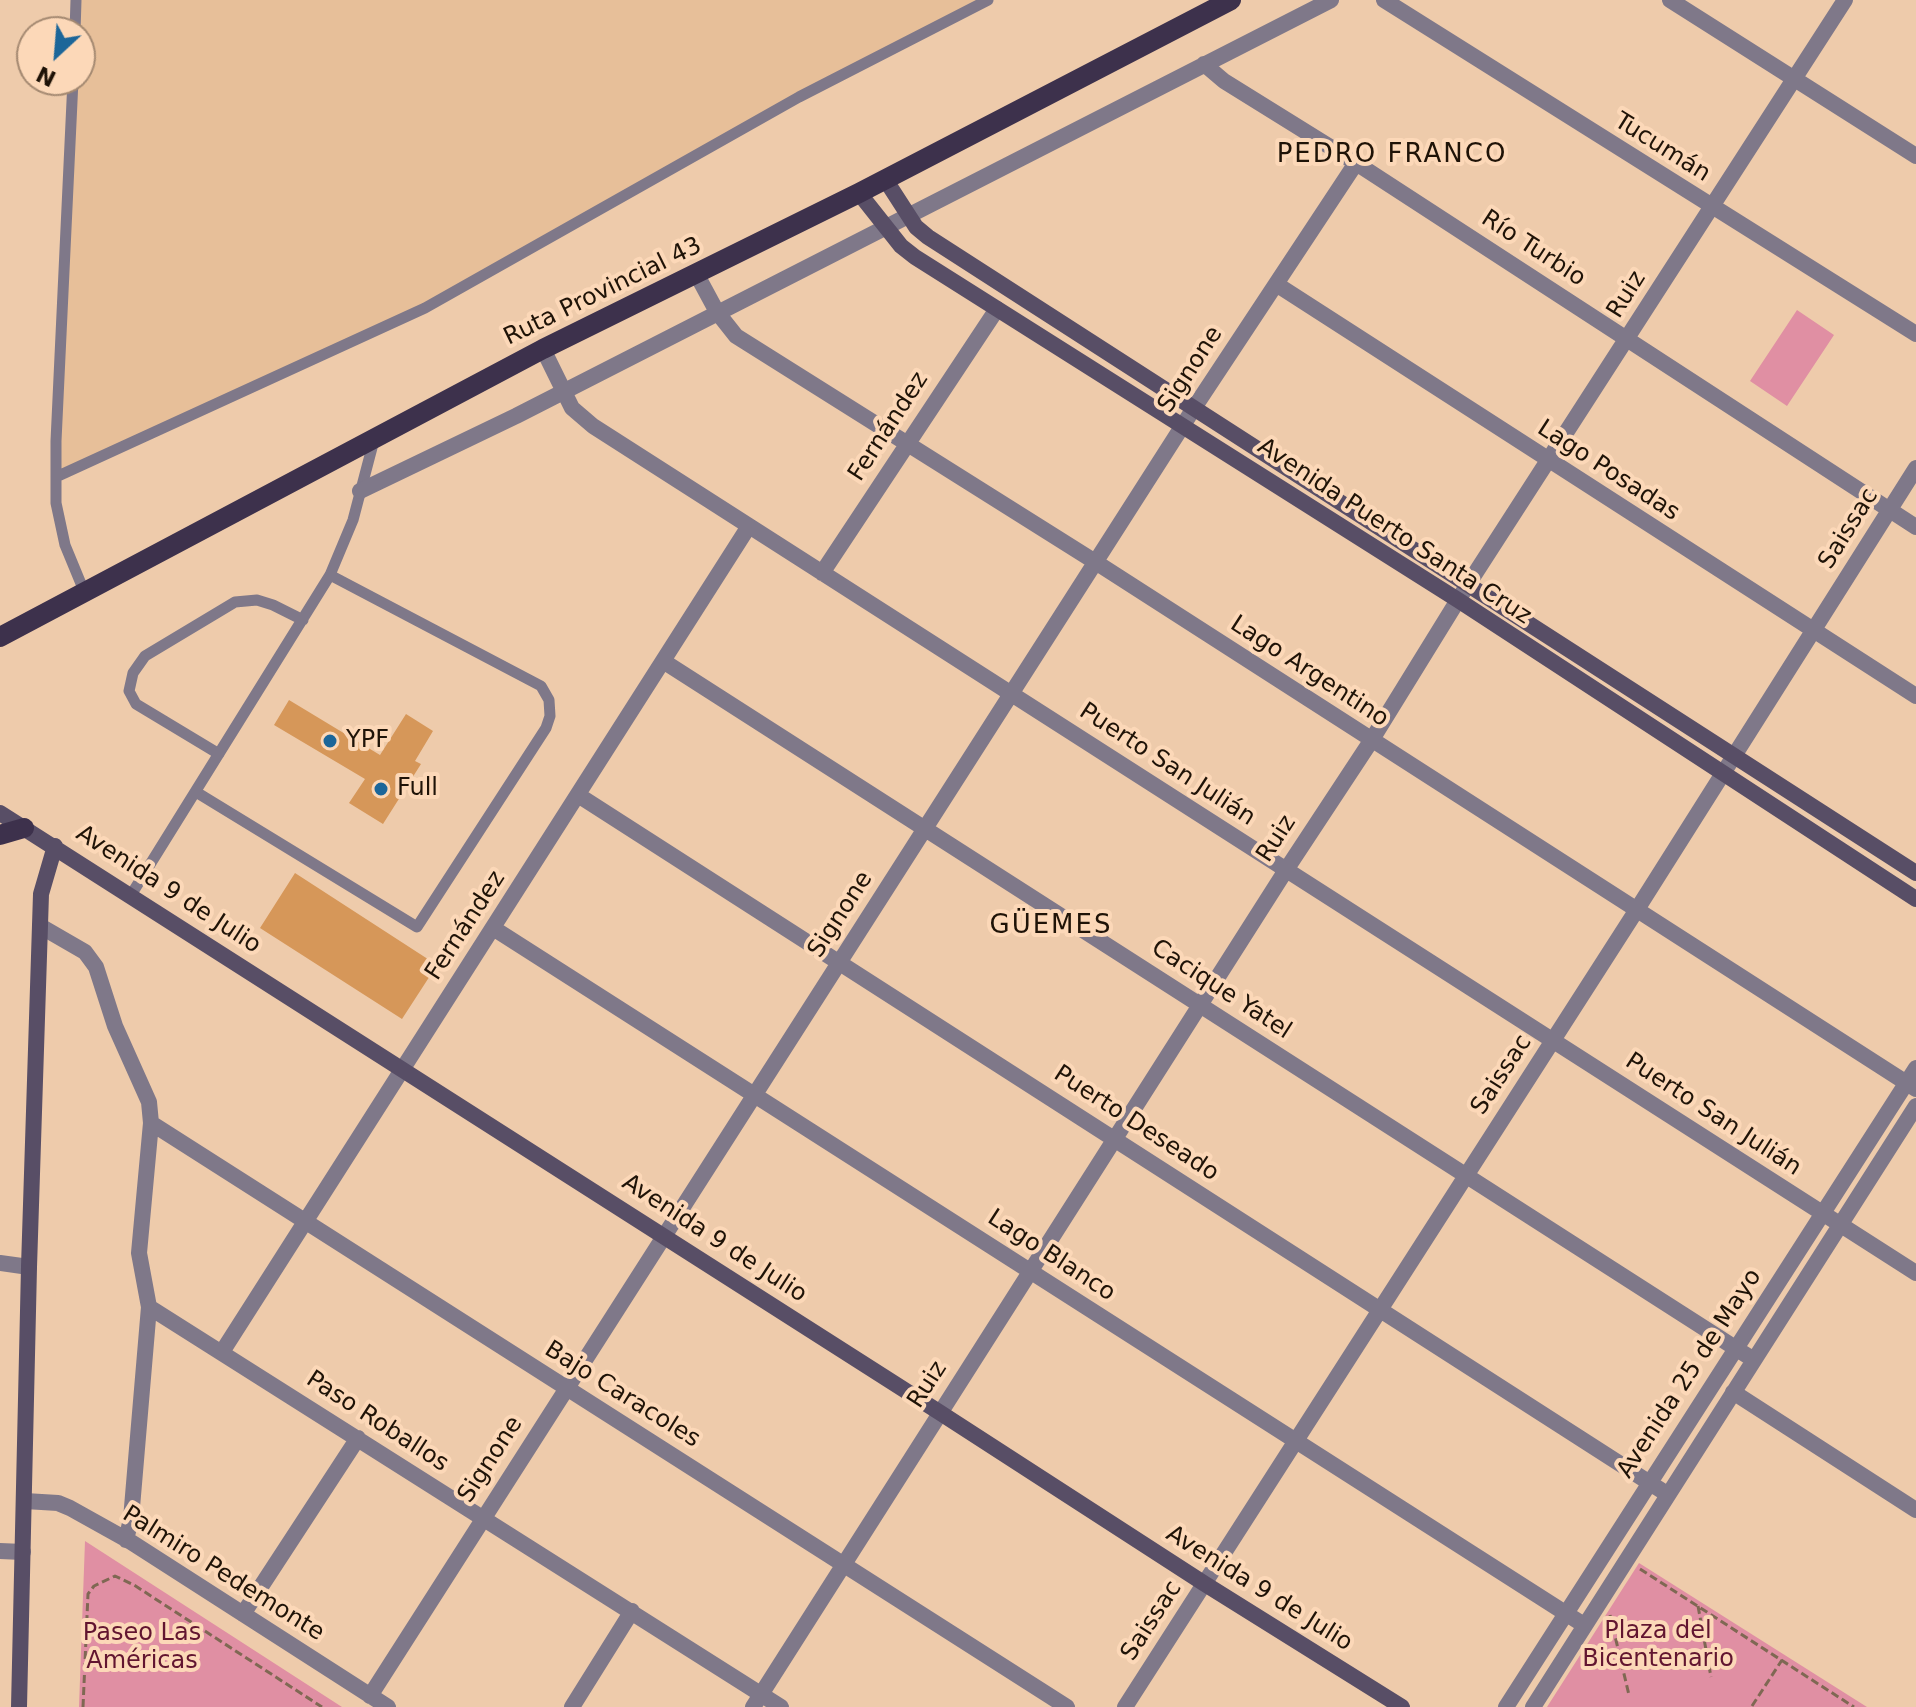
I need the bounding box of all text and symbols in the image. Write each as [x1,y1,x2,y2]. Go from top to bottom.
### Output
north arrow [16,16,96,96]
text: N [32,61,60,91]
street label: Tucumán [1609,107,1715,189]
district label: PEDRO FRANCO [1277,139,1507,171]
street label: Río Turbio [1476,205,1590,293]
street label: Ruta Provincial 43 [500,232,706,352]
street label: Ruiz [1602,266,1652,324]
street label: Signone [1153,321,1229,419]
street label: Fernández [843,367,935,487]
street label: Lago Posadas [1532,414,1684,528]
street label: Avenida Puerto Santa Cruz [1252,433,1536,631]
street label: Saissac [1813,483,1885,575]
street label: Lago Argentino [1225,610,1393,734]
street label: Puerto San Julián [1074,697,1260,833]
place label: YPF [346,727,389,755]
marker: YPF [321,732,339,750]
place label: Full [397,775,438,803]
marker: Full [372,780,390,798]
street label: Ruiz [1251,810,1303,868]
street label: Avenida 9 de Julio [70,820,266,960]
street label: Fernández [420,866,512,986]
street label: Signone [803,866,879,964]
district label: GÜEMES [990,910,1112,942]
street label: Cacique Yatel [1146,934,1296,1046]
street label: Saissac [1466,1030,1538,1120]
street label: Puerto San Julián [1620,1047,1806,1183]
street label: Puerto Deseado [1048,1060,1224,1188]
street label: Avenida 9 de Julio [616,1169,812,1309]
street label: Lago Blanco [982,1204,1120,1308]
street label: Avenida 25 de Mayo [1612,1264,1768,1484]
street label: Bajo Caracoles [539,1336,705,1454]
street label: Ruiz [902,1356,954,1414]
street label: Paso Roballos [301,1365,453,1479]
street label: Signone [453,1411,529,1509]
street label: Palmiro Pedemonte [117,1500,329,1648]
street label: Avenida 9 de Julio [1161,1520,1357,1658]
street label: Saissac [1116,1576,1188,1666]
park label: Plaza del Bicentenario [1582,1618,1734,1674]
park label: Paseo Las Américas [83,1620,201,1676]

